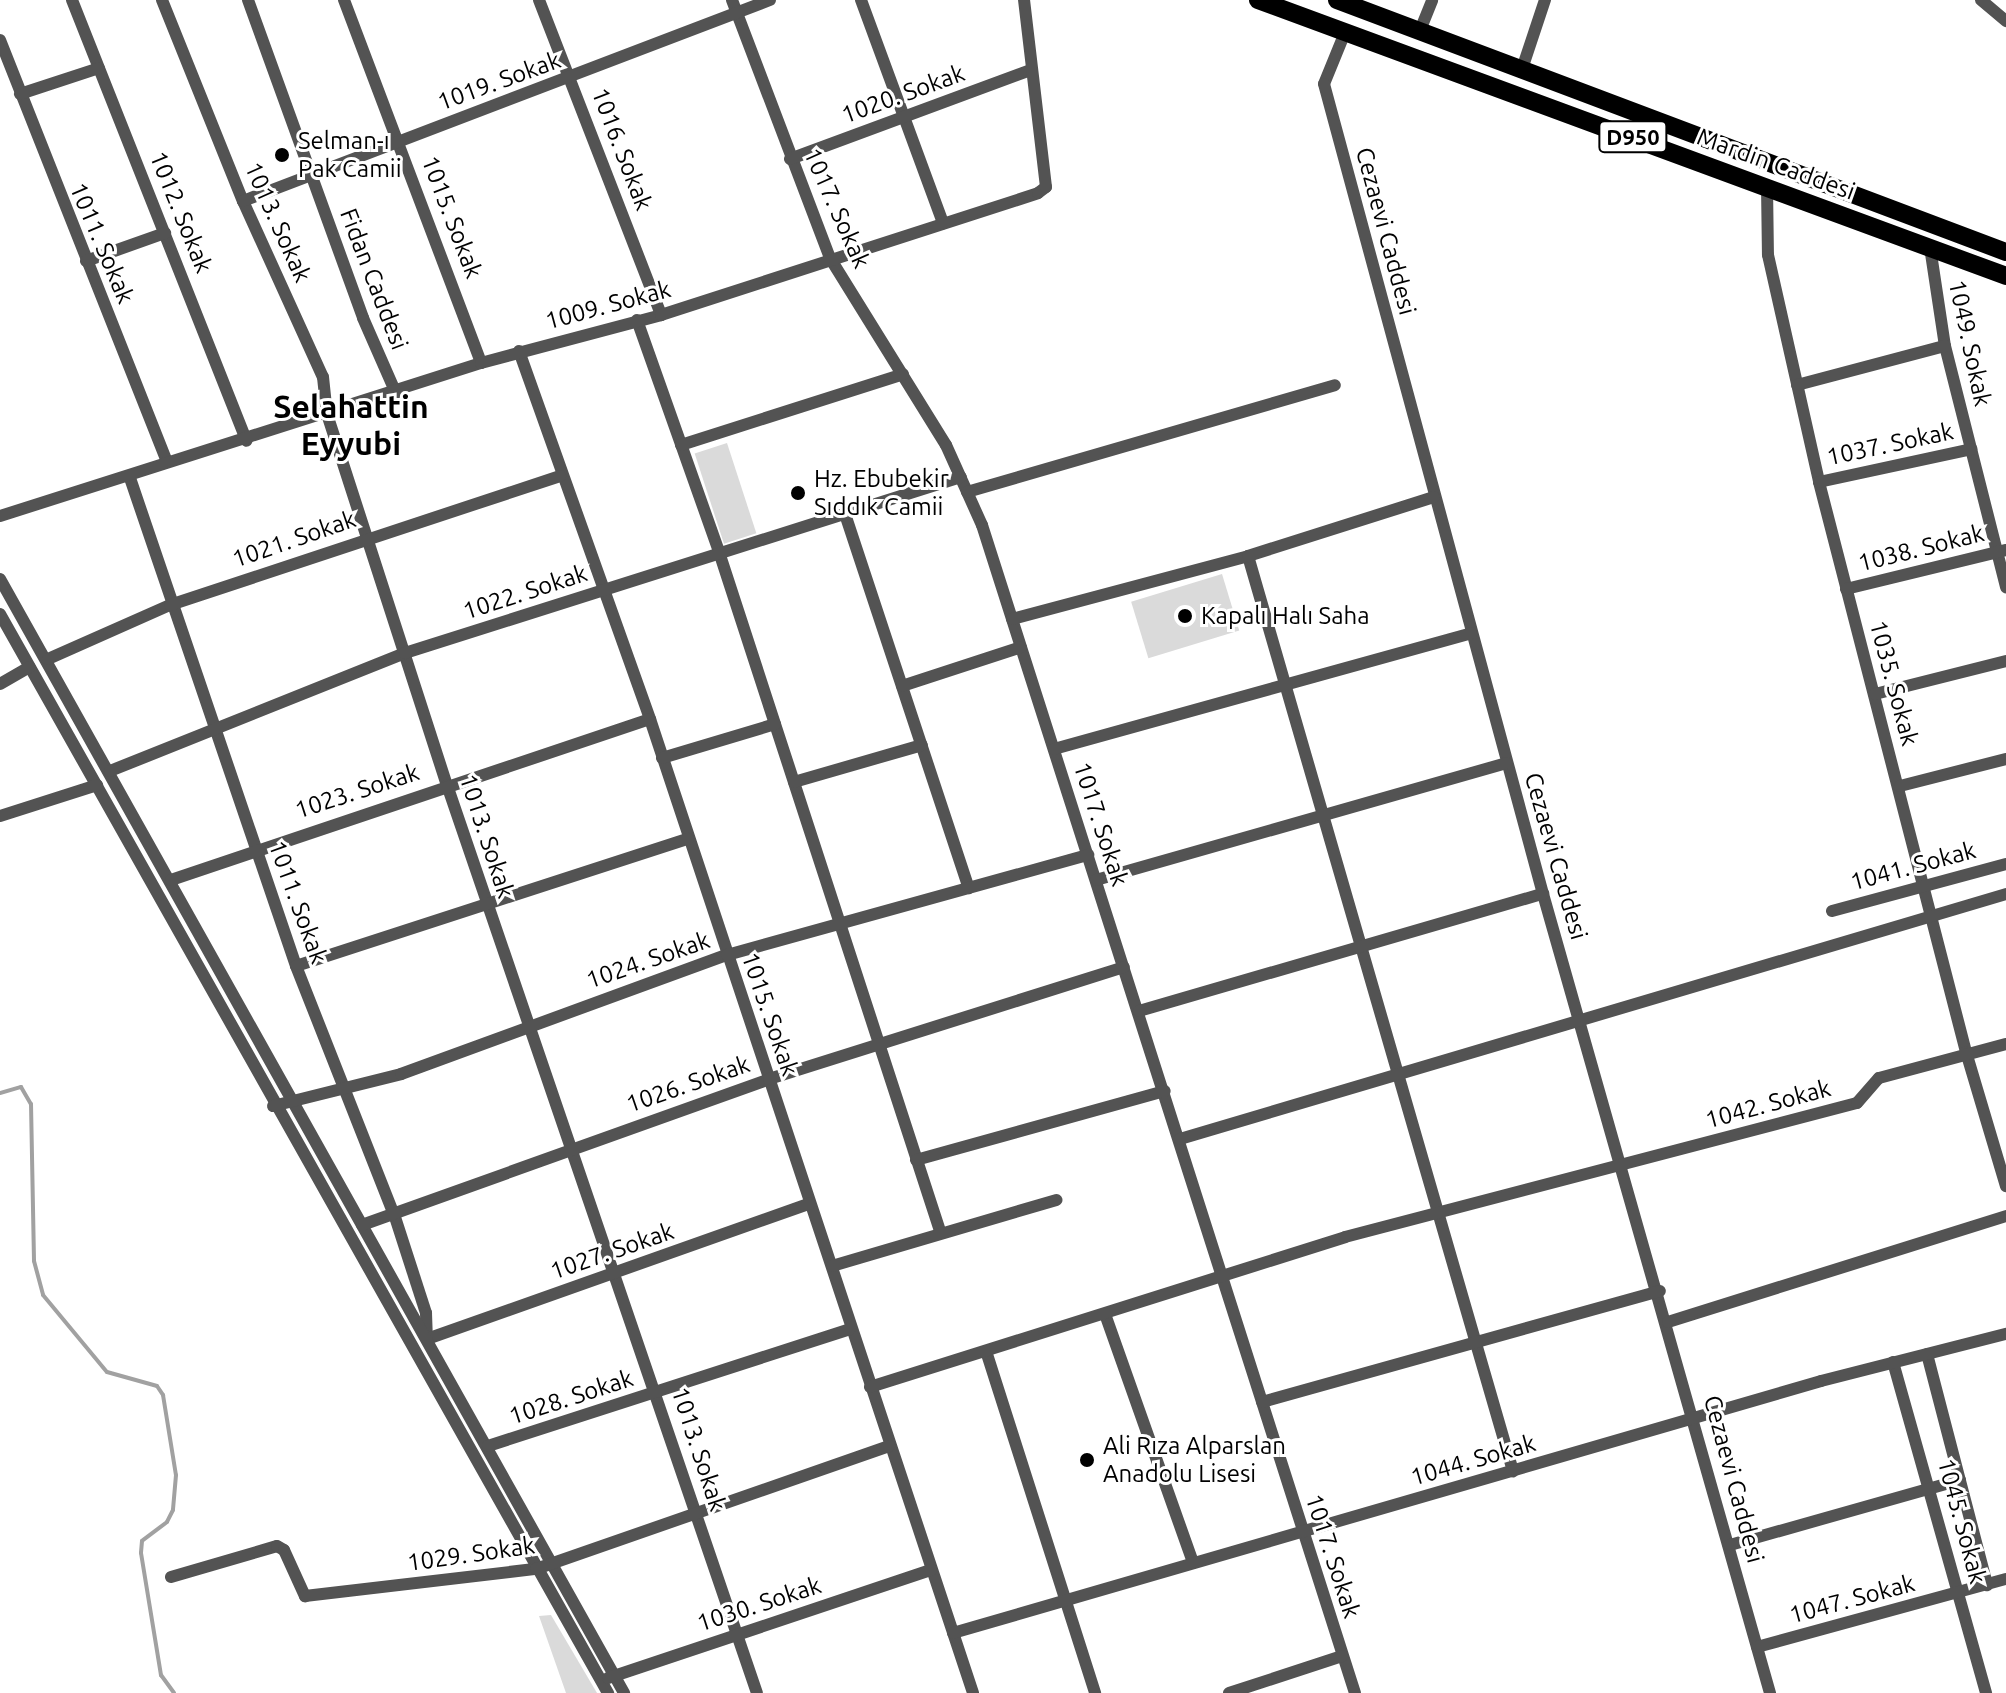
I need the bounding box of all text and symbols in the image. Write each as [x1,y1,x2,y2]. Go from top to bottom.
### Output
street label: 1019. Sokak [434,45,564,117]
street label: 1020. Sokak [838,58,968,130]
street label: 1016. Sokak [585,84,659,214]
road number: D950 [1597,119,1669,155]
street label: Mardin Caddesi [1693,122,1859,206]
place label: Selman-ı Pak Camii [298,127,402,183]
street label: 1017. Sokak [798,143,876,273]
street label: Cezaevi Caddesi [1350,144,1422,318]
marker: Selman-ı Pak Camii [273,146,291,164]
street label: 1012. Sokak [144,147,218,277]
street label: 1015. Sokak [415,152,489,282]
street label: 1013. Sokak [239,157,317,287]
street label: 1011. Sokak [64,178,140,308]
street label: Fidan Caddesi [334,204,414,354]
street label: 1009. Sokak [542,274,674,336]
street label: 1049. Sokak [1943,277,1997,409]
district label: Selahattin Eyyubi [273,388,429,463]
street label: 1037. Sokak [1824,417,1956,471]
place label: Hz. Ebubekir Sıddık Camii [814,465,949,521]
marker: Hz. Ebubekir Sıddık Camii [789,484,807,502]
street label: 1021. Sokak [228,504,360,574]
street label: 1038. Sokak [1855,518,1987,578]
street label: 1022. Sokak [459,558,591,626]
place label: Kapalı Halı Saha [1201,602,1370,630]
marker: Kapalı Halı Saha [1176,607,1194,625]
street label: 1035. Sokak [1863,617,1925,749]
street label: 1023. Sokak [291,757,423,825]
street label: 1017. Sokak [1067,758,1135,890]
street label: Cezaevi Caddesi [1518,769,1594,943]
street label: 1013. Sokak [453,770,521,902]
street label: 1041. Sokak [1847,835,1979,897]
street label: 1011. Sokak [262,837,334,967]
street label: 1024. Sokak [582,925,714,995]
street label: 1015. Sokak [735,948,805,1080]
street label: 1026. Sokak [622,1049,754,1119]
street label: 1042. Sokak [1702,1073,1834,1135]
street label: 1027. Sokak [546,1216,678,1286]
street label: 1028. Sokak [505,1363,637,1431]
street label: 1013. Sokak [665,1383,733,1515]
street label: Cezaevi Caddesi [1698,1392,1770,1566]
street label: 1044. Sokak [1407,1428,1539,1492]
place label: Ali Rıza Alparslan Anadolu Lisesi [1103,1432,1286,1488]
marker: Ali Rıza Alparslan Anadolu Lisesi [1078,1451,1096,1469]
street label: 1045. Sokak [1931,1455,1993,1587]
street label: 1017. Sokak [1299,1490,1367,1622]
street label: 1029. Sokak [405,1531,537,1577]
street label: 1047. Sokak [1786,1568,1918,1630]
street label: 1030. Sokak [693,1570,825,1638]

